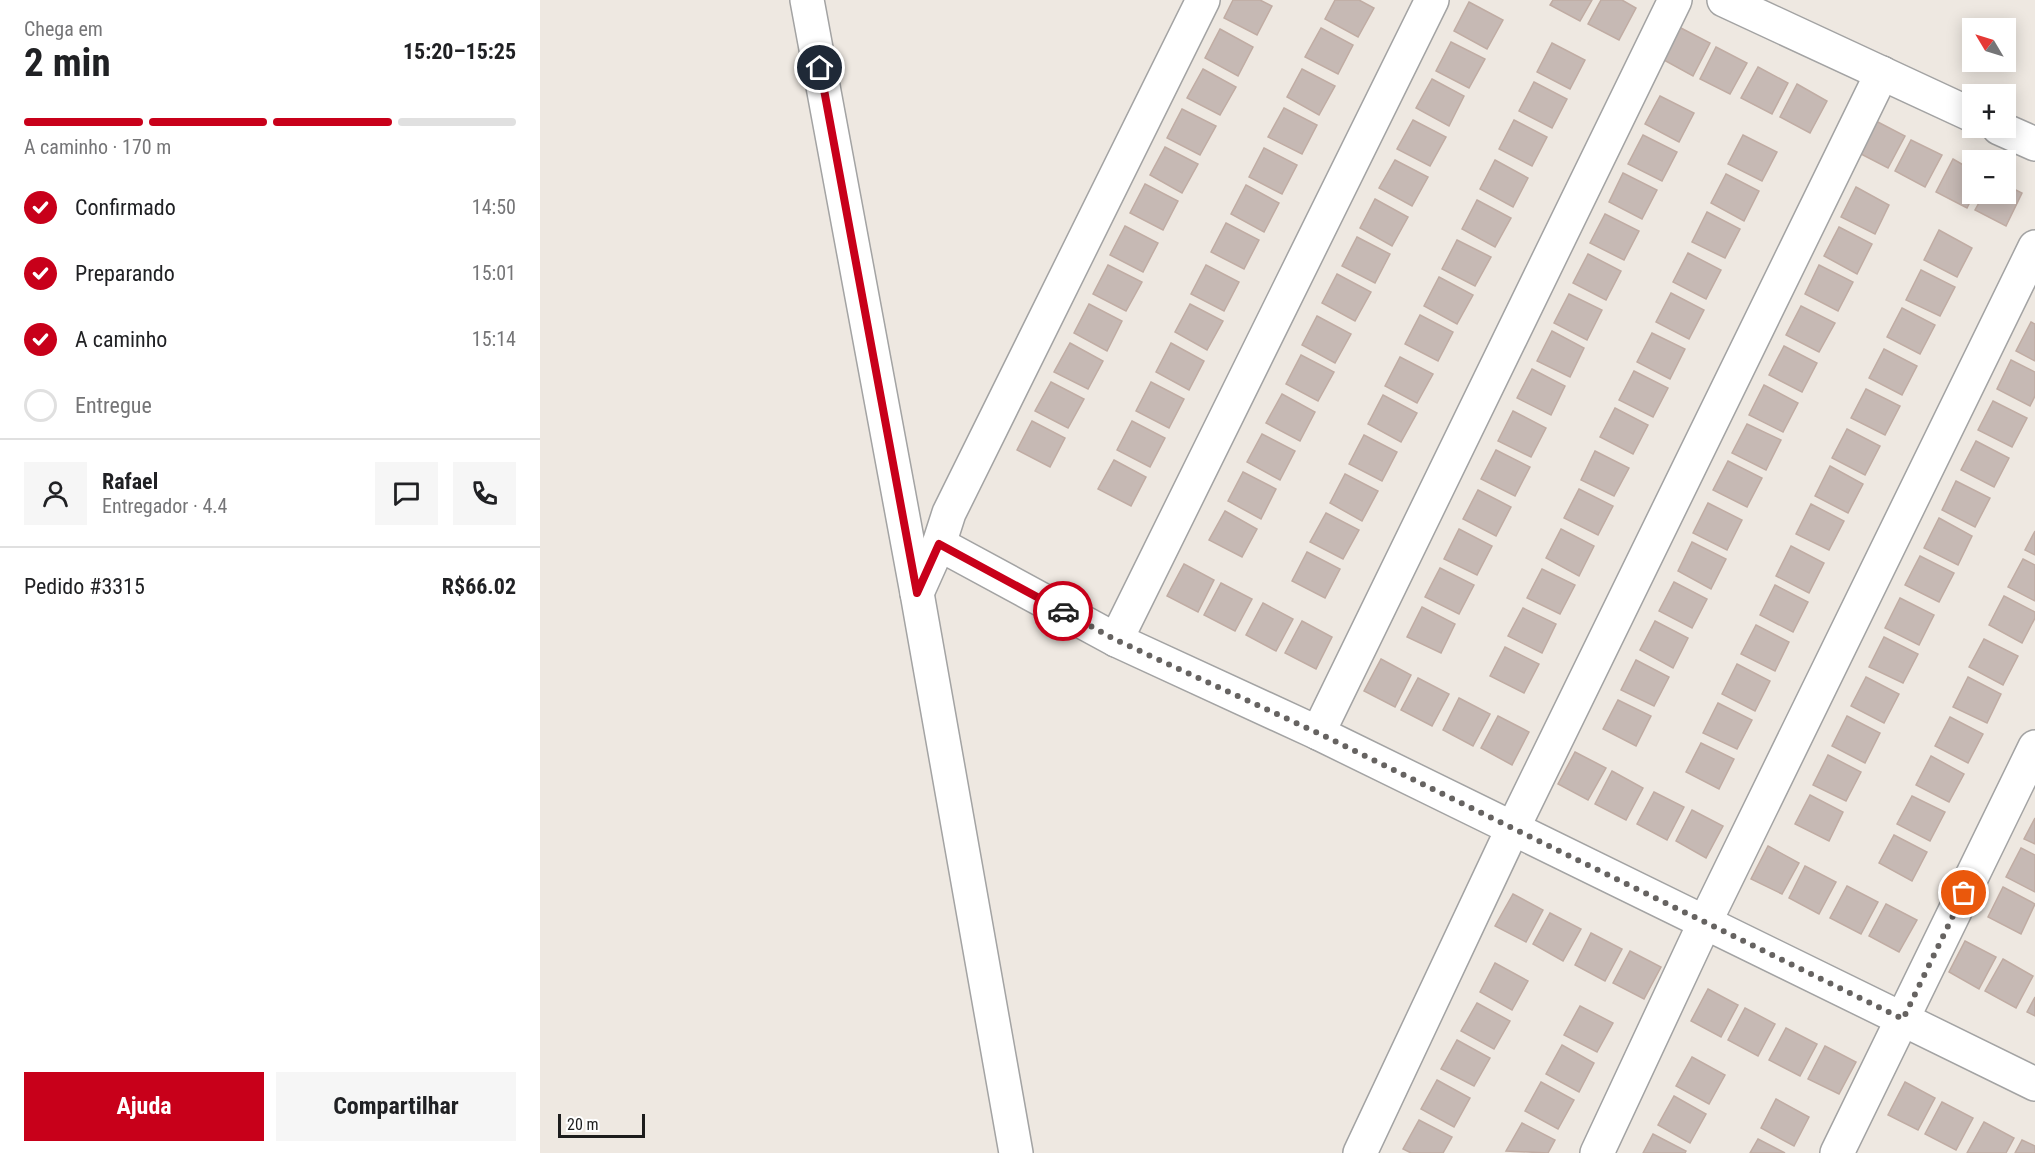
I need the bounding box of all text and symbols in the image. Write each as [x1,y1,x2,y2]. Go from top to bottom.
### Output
text: Chega em [24,17,103,41]
north arrow [1962,18,2016,72]
map controls [1962,18,2016,204]
text: 15:20–15:25 [403,39,516,64]
text: 2 min [24,40,111,86]
pin [794,42,845,93]
icon: home [803,51,836,84]
button: + [1962,84,2016,138]
text: A caminho · 170 m [24,135,171,159]
button: − [1962,150,2016,204]
icon: check [24,191,57,224]
text: Confirmado [75,195,176,220]
text: 14:50 [472,195,516,219]
icon: check [24,257,57,290]
text: Preparando [75,261,175,286]
text: 15:01 [472,261,516,285]
icon: check [24,323,57,356]
text: A caminho [75,327,167,352]
text: 15:14 [472,327,516,351]
text: Entregue [75,393,152,418]
button: person [24,462,87,525]
button: chat [375,462,438,525]
button: phone [453,462,516,525]
text: Rafael [102,469,158,494]
text: Entregador · 4.4 [102,494,227,518]
text: Pedido #3315 [24,574,145,599]
text: R$66.02 [442,574,516,599]
courier [1033,581,1093,641]
icon: car [1047,595,1080,628]
pin [1938,867,1989,918]
icon: bag [1947,876,1980,909]
button: Ajuda [24,1072,264,1141]
button: Compartilhar [276,1072,516,1141]
scale bar [558,1111,645,1138]
text: 20 m [567,1115,599,1134]

